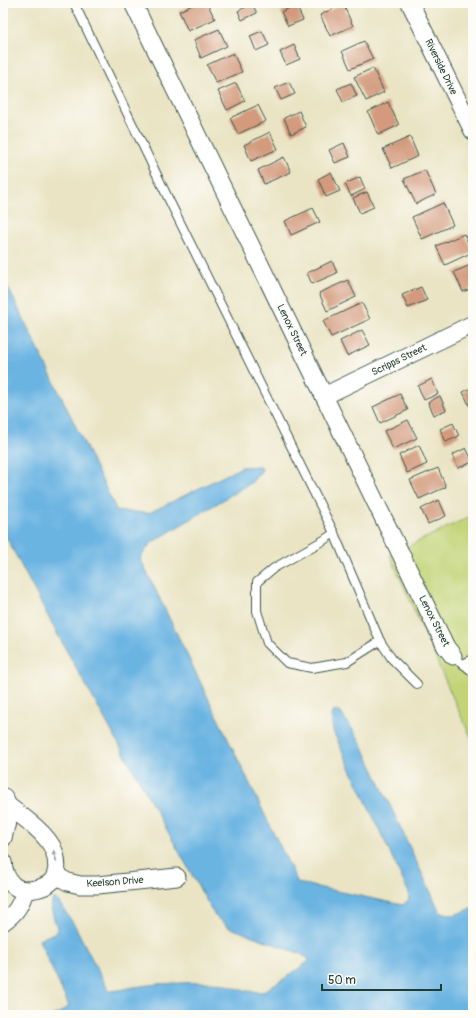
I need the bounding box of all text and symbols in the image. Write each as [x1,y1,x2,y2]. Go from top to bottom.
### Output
street label: Riverside Drive [422,37,460,97]
street label: Lenox Street [274,302,310,359]
street label: Scripps Street [370,341,429,378]
street label: Lenox Street [416,593,452,649]
one-way arrow [51,849,57,862]
street label: Keelson Drive [86,874,144,890]
scale bar [322,966,441,992]
text: 50 m [328,973,356,988]

